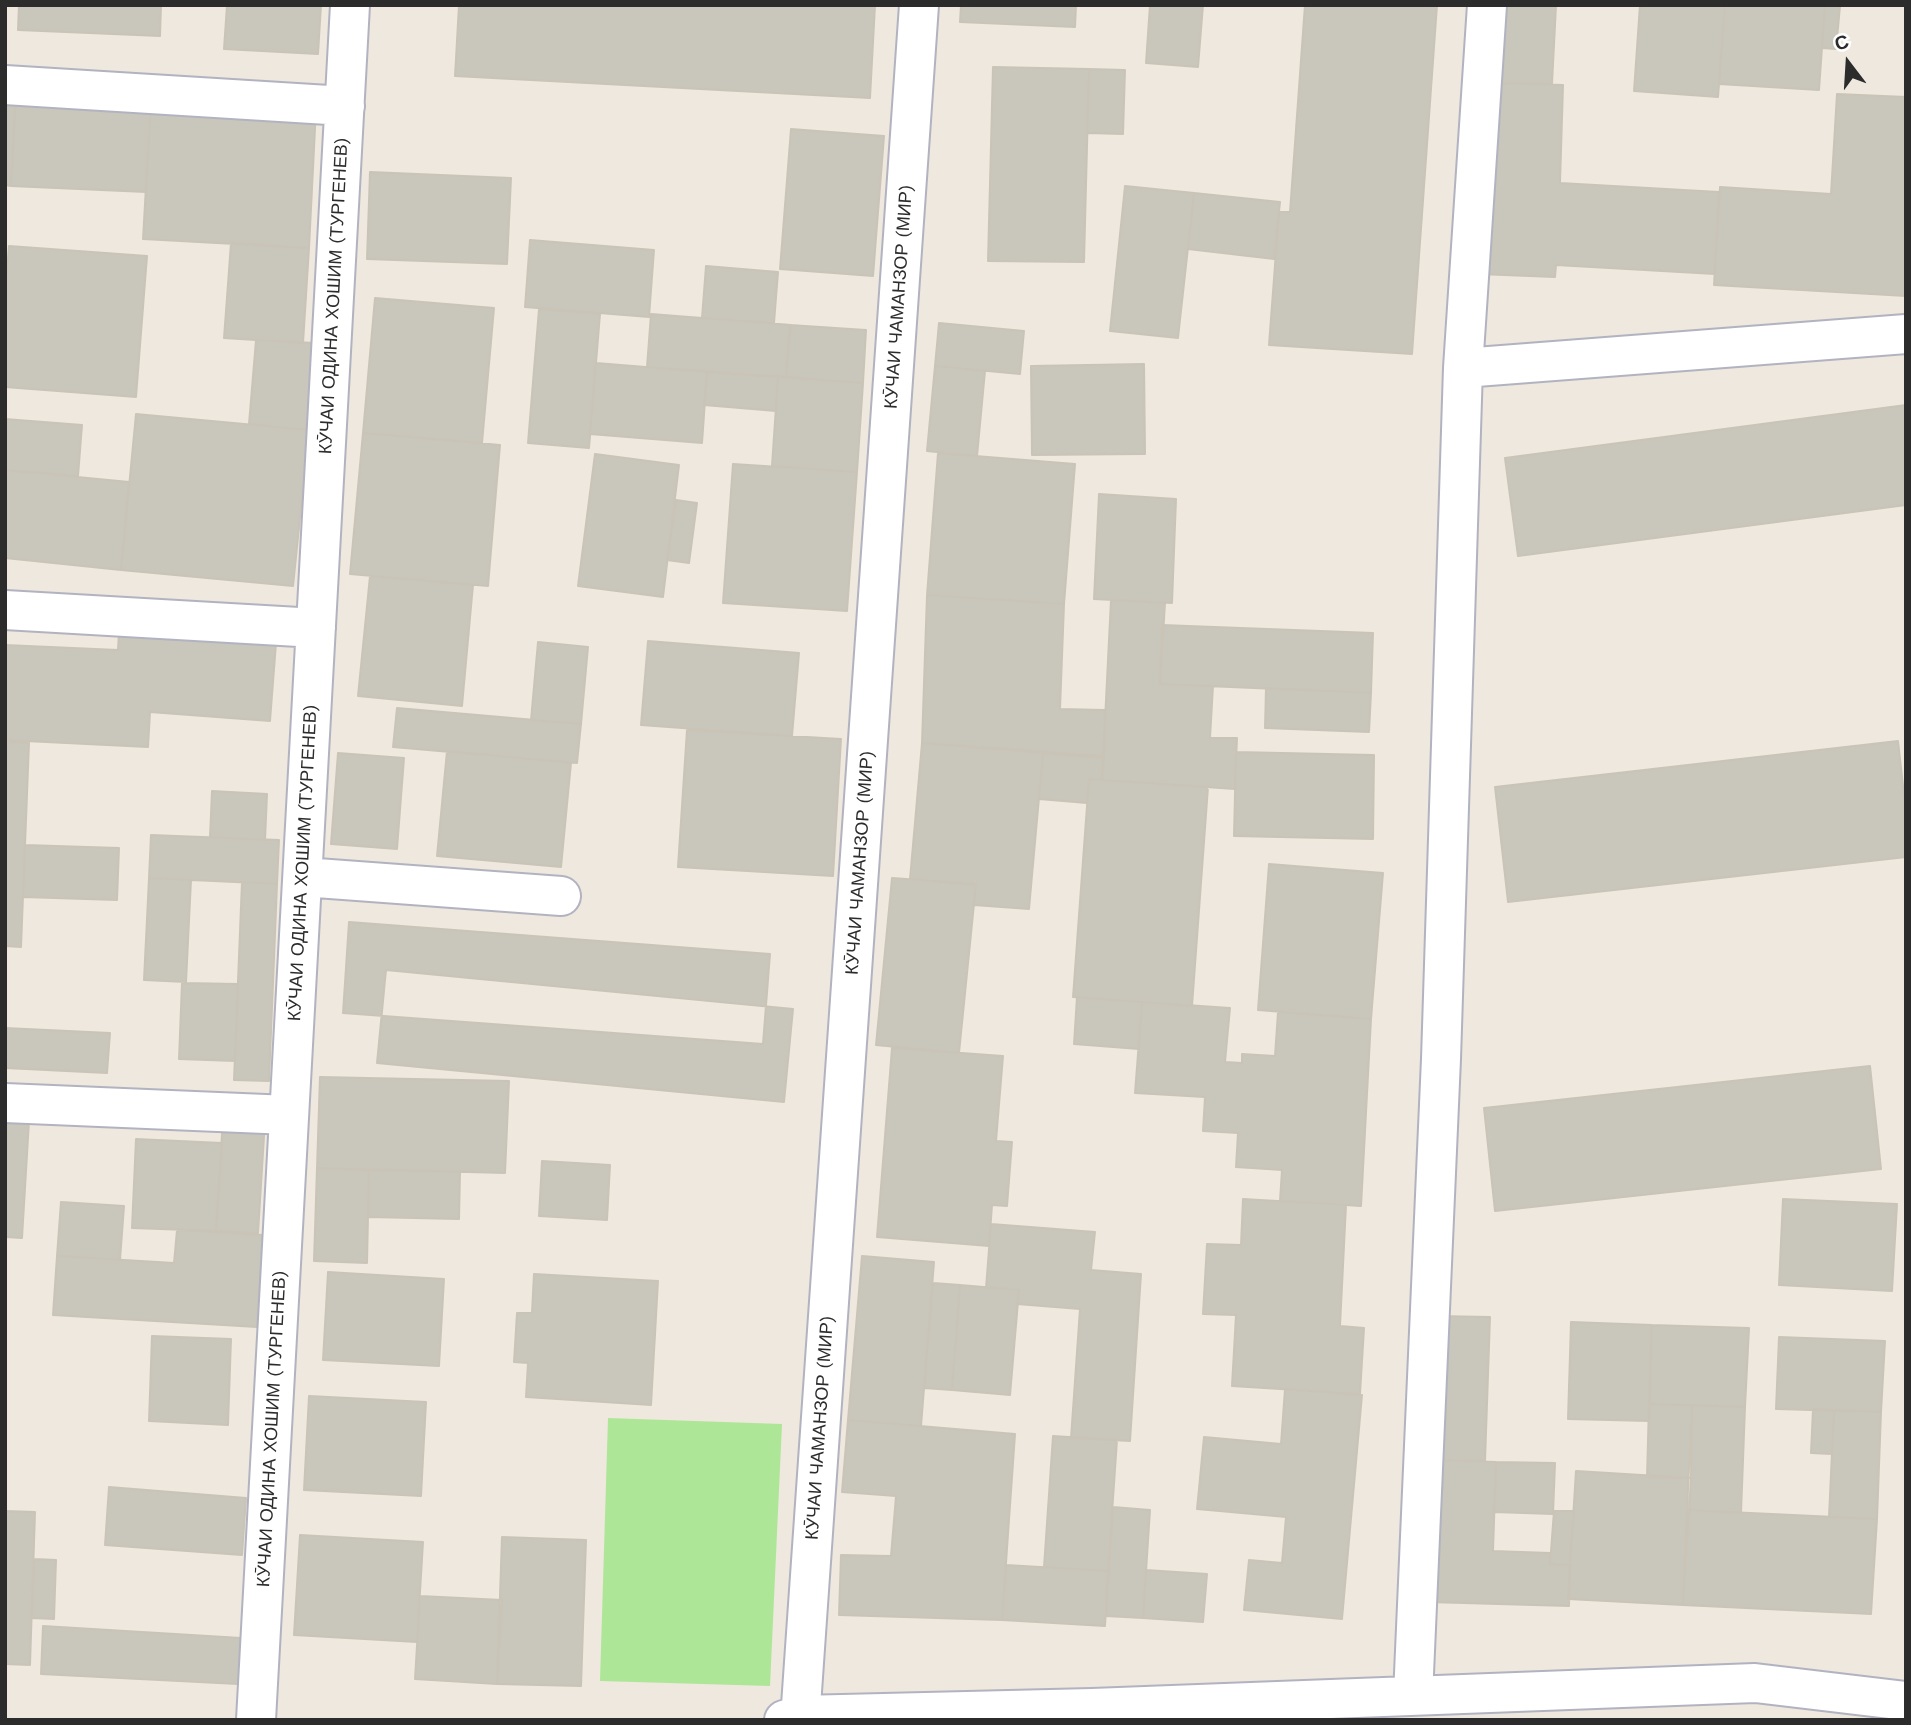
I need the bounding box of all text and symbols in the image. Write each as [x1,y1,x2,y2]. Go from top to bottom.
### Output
north arrow [1813,28,1883,98]
text: С [1832,29,1852,55]
street label: КӮЧАИ ОДИНА ХОШИМ (ТУРГЕНЕВ) [315,137,353,455]
street label: КӮЧАИ ЧАМАНЗОР (МИР) [880,184,918,410]
street label: КӮЧАИ ОДИНА ХОШИМ (ТУРГЕНЕВ) [284,704,322,1022]
street label: КӮЧАИ ЧАМАНЗОР (МИР) [841,750,879,976]
street label: КӮЧАИ ОДИНА ХОШИМ (ТУРГЕНЕВ) [253,1270,291,1588]
street label: КӮЧАИ ЧАМАНЗОР (МИР) [801,1315,839,1541]

